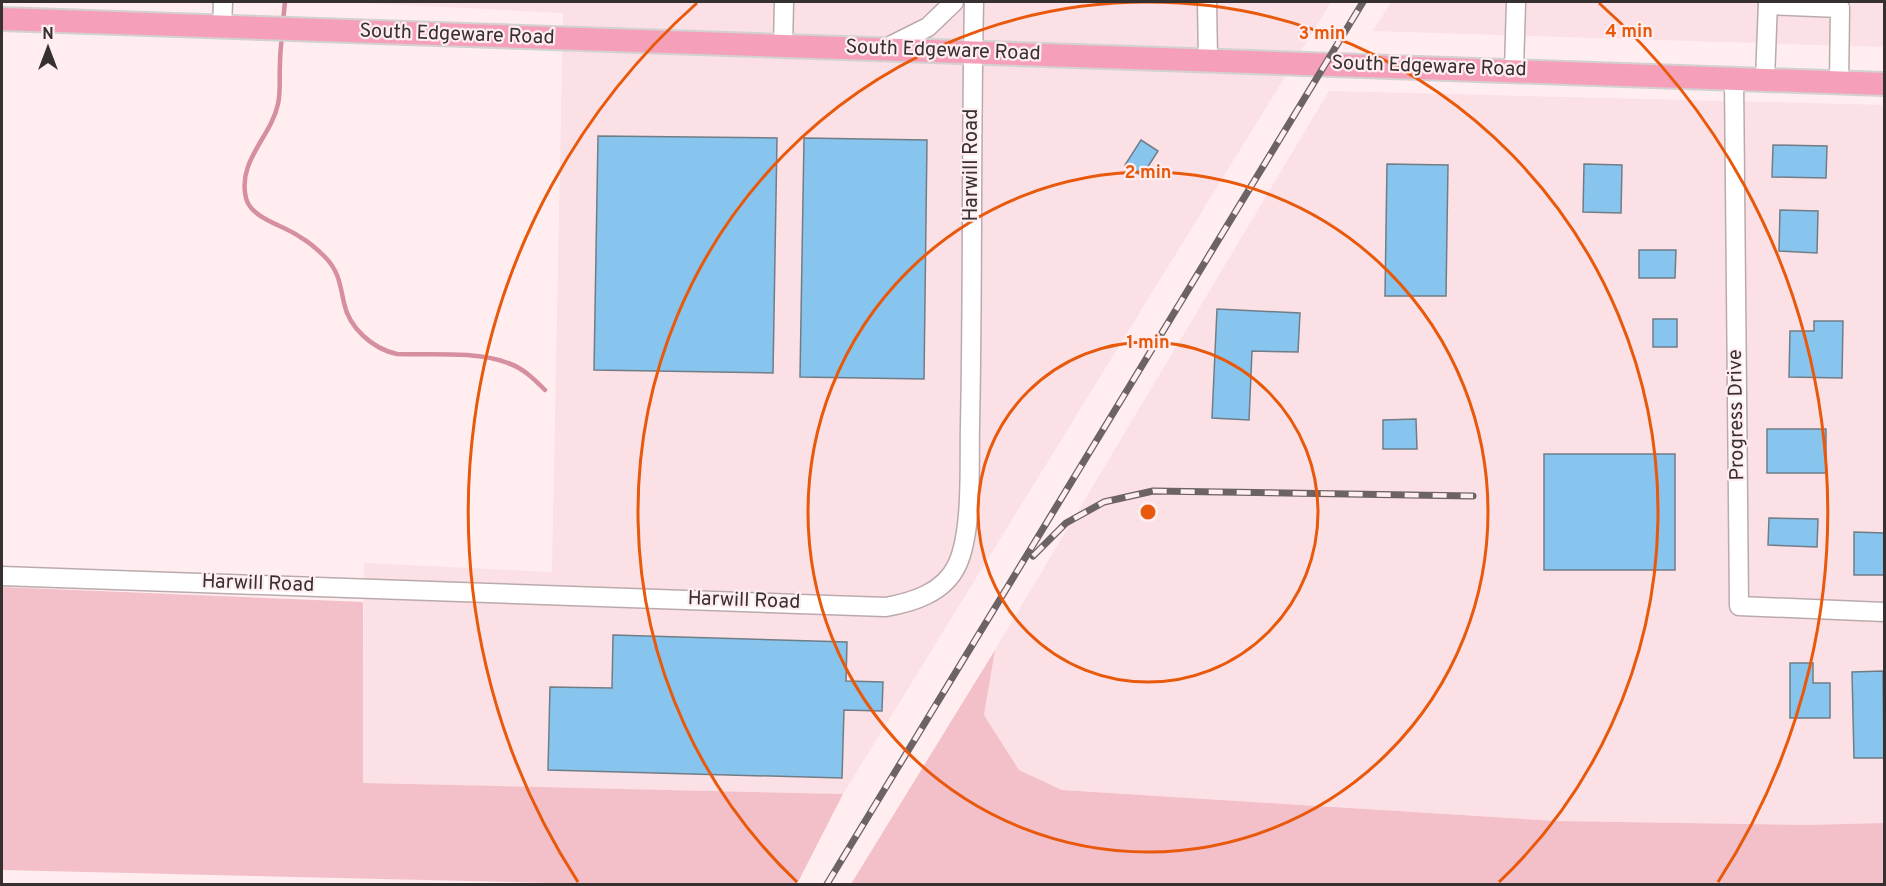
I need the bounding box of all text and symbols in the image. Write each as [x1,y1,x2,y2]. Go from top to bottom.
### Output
north arrow [18,18,78,78]
street label: South Edgeware Road [359,19,555,51]
text: 4 min [1605,21,1653,44]
text: 3 min [1299,23,1345,46]
text: N [42,25,54,45]
street label: South Edgeware Road [845,35,1041,67]
street label: South Edgeware Road [1331,51,1527,83]
street label: Harwill Road [959,109,985,221]
text: 2 min [1124,162,1172,185]
text: 1 min [1126,332,1170,355]
street label: Progress Drive [1723,349,1751,481]
centre of rings [1138,502,1158,522]
street label: Harwill Road [201,569,315,599]
street label: Harwill Road [687,586,801,616]

